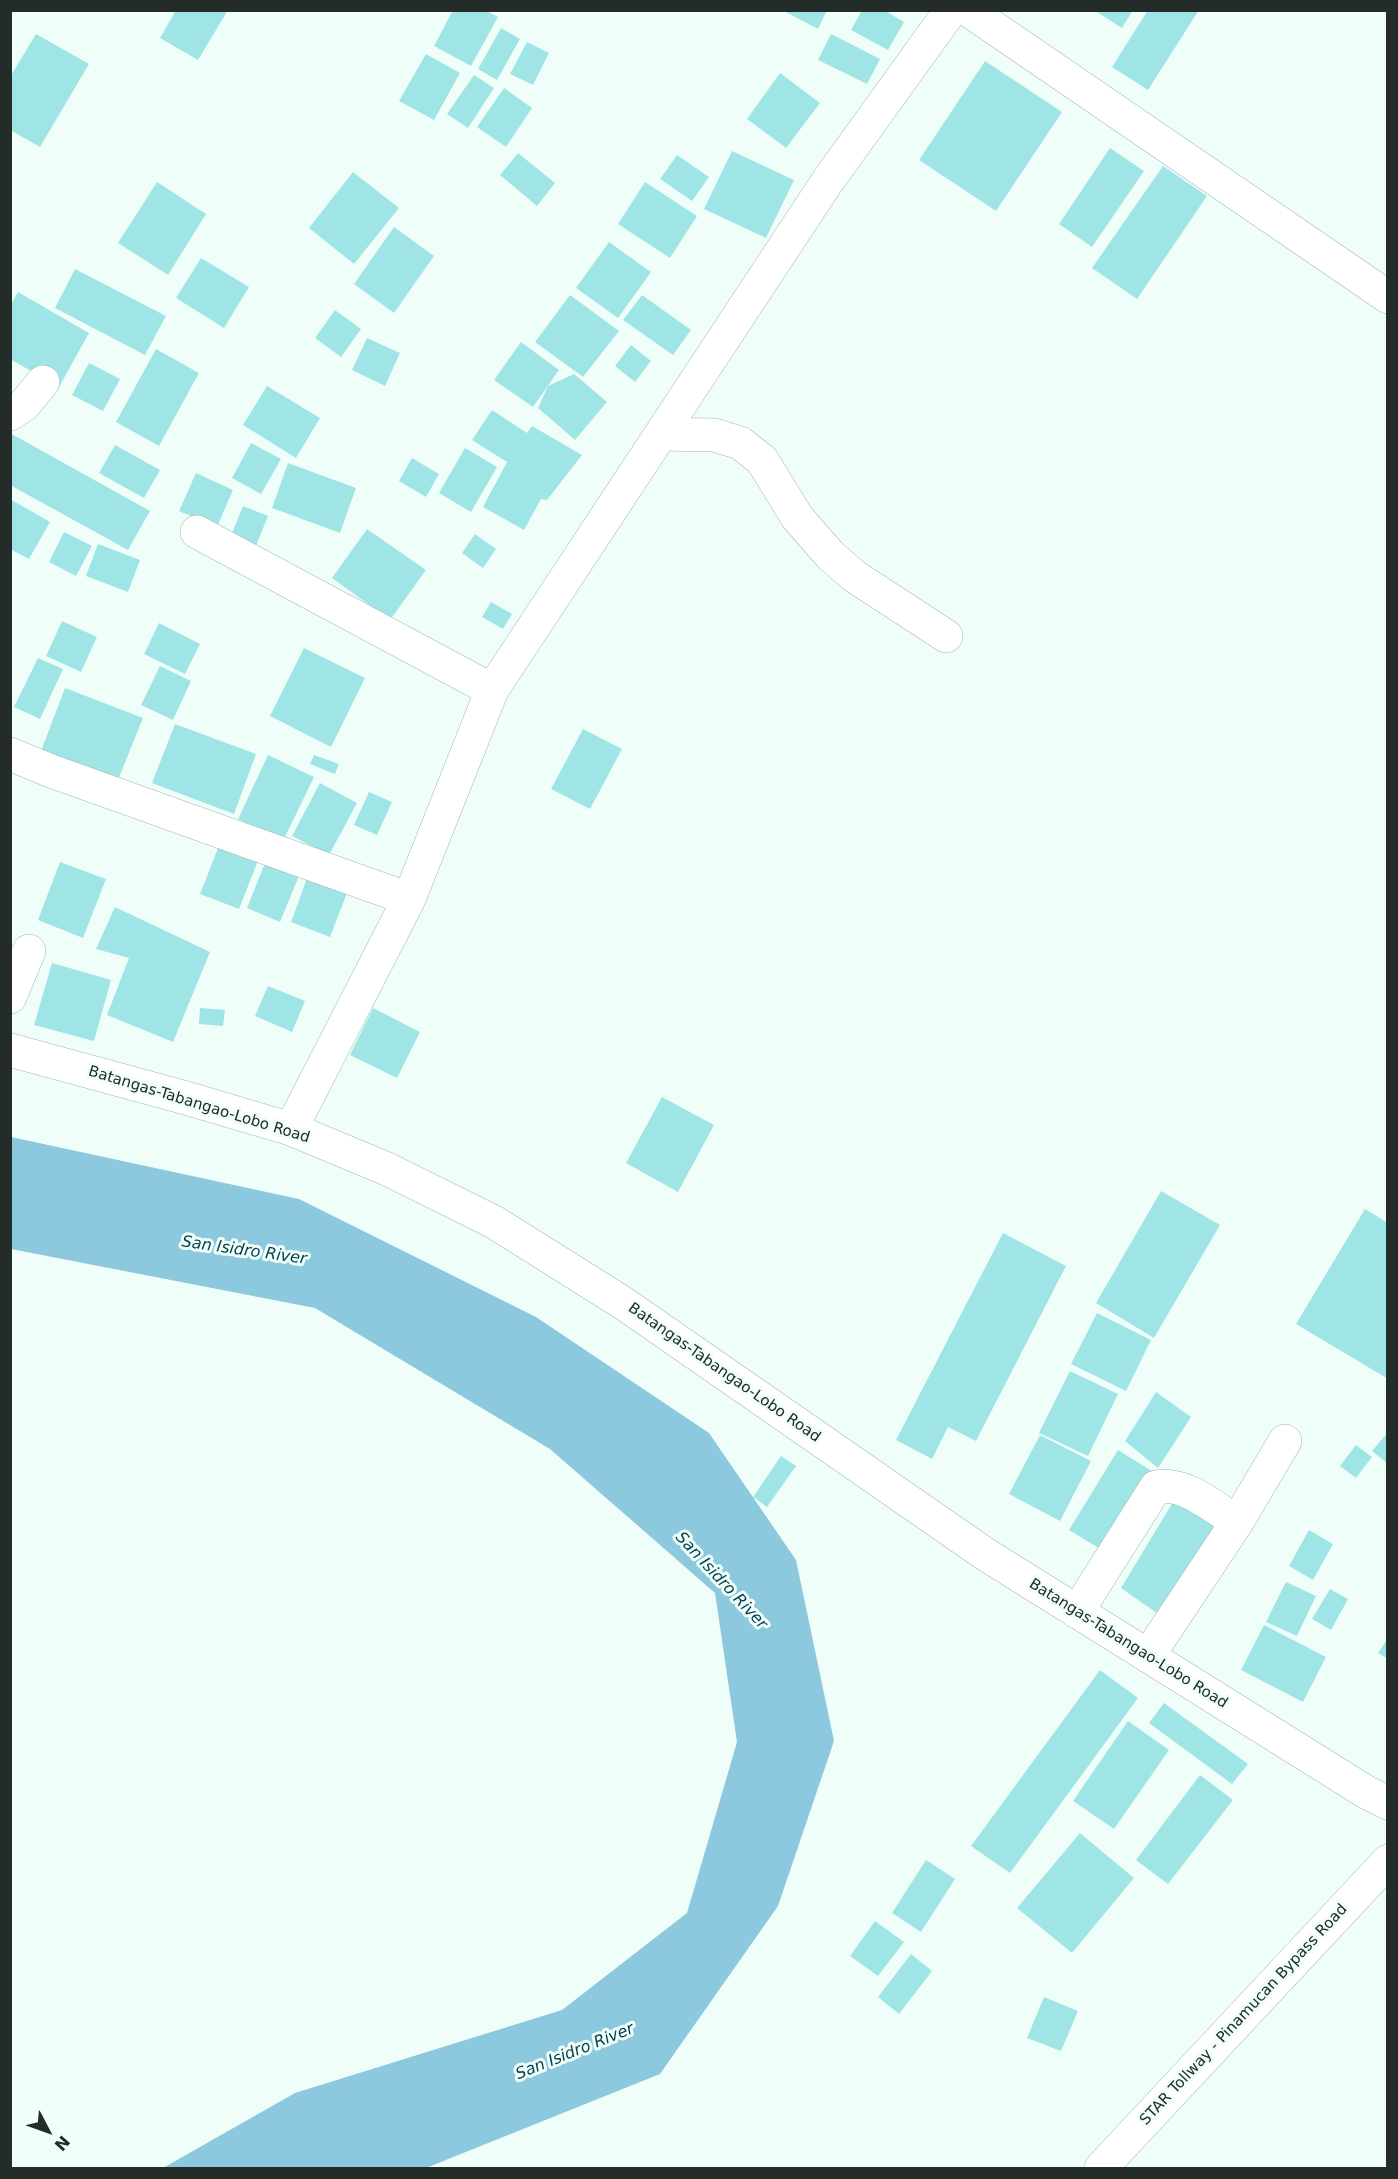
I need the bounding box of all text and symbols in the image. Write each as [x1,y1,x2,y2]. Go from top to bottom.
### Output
street label: Batangas-Tabangao-Lobo Road [86,1063,312,1147]
water label: San Isidro River [180,1233,308,1269]
street label: Batangas-Tabangao-Lobo Road [624,1299,824,1447]
water label: San Isidro River [671,1528,771,1634]
street label: Batangas-Tabangao-Lobo Road [1025,1575,1231,1713]
street label: STAR Tollway - Pinamucan Bypass Road [1137,1901,1351,2129]
water label: San Isidro River [513,2020,637,2084]
north arrow [18,2101,78,2161]
text: N [50,2132,74,2154]

